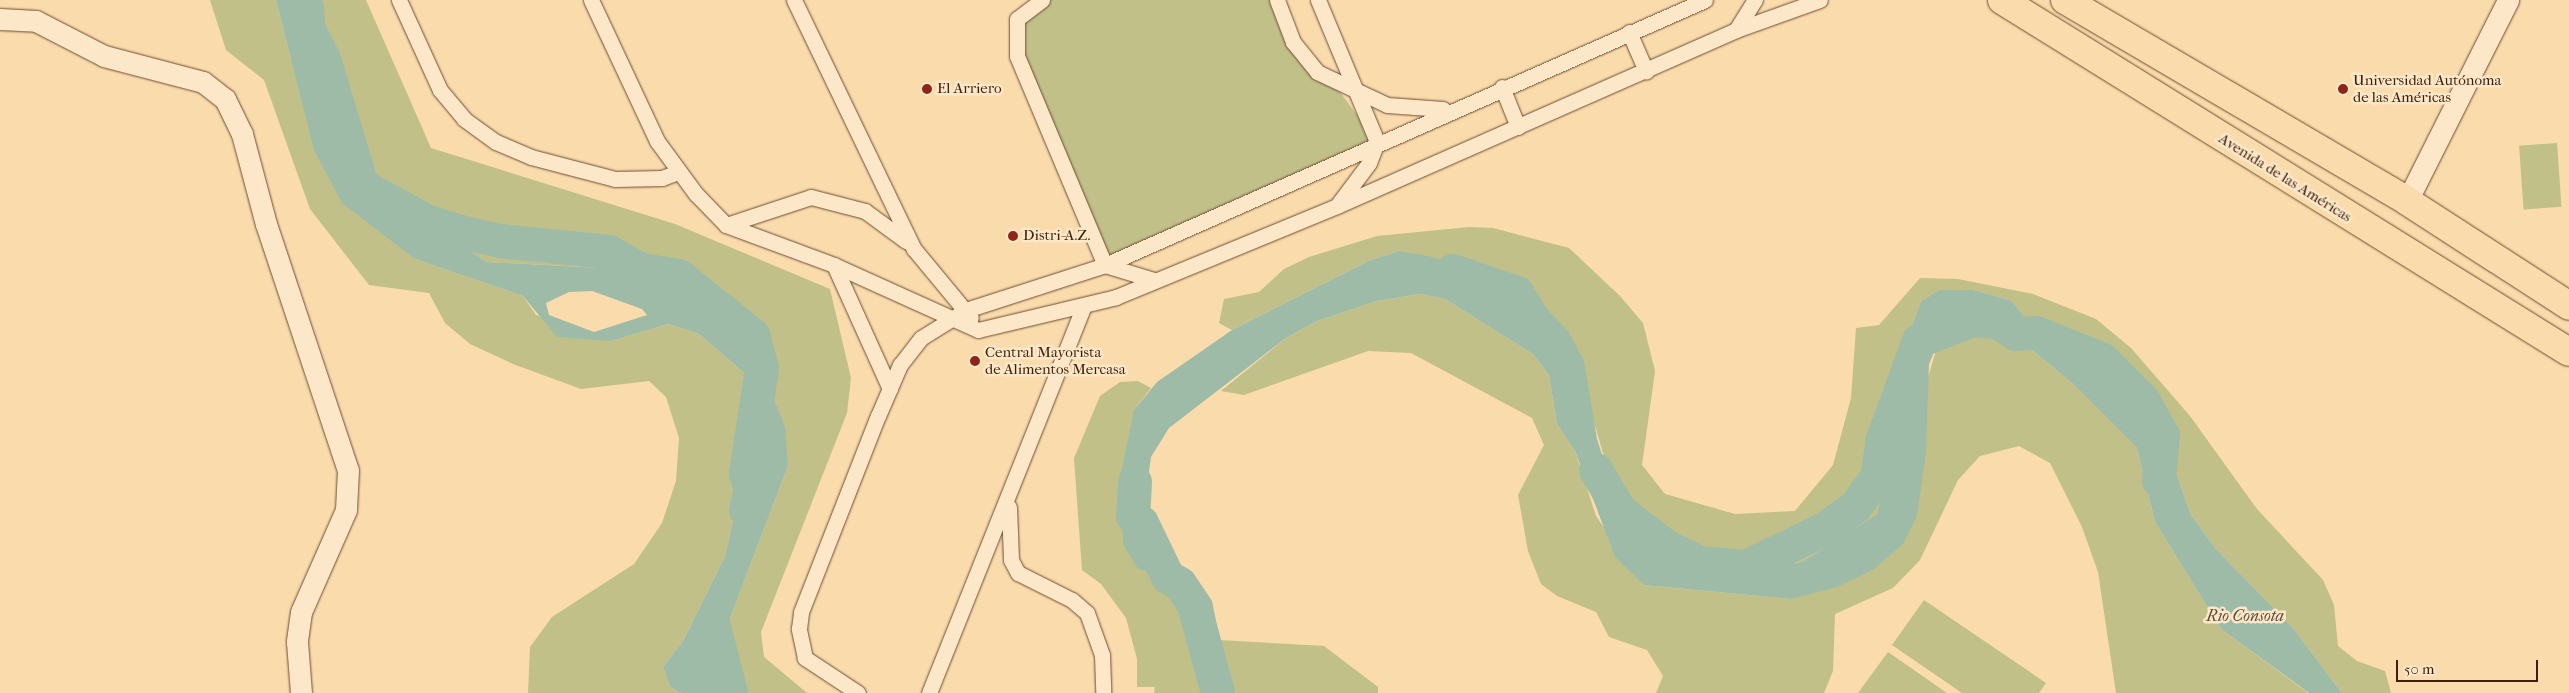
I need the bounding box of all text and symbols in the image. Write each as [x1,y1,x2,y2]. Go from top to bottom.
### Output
place label: Universidad Autónoma de las Américas [2353,71,2501,106]
place label: El Arriero [937,80,1002,98]
marker: El Arriero [921,83,933,95]
marker: Universidad Autónoma de las Américas [2337,83,2349,95]
street label: Avenida de las Américas [2215,130,2355,226]
place label: Distri-A.Z. [1023,227,1090,245]
marker: Distri-A.Z. [1007,230,1019,242]
place label: Central Mayorista de Alimentos Mercasa [985,343,1126,378]
marker: Central Mayorista de Alimentos Mercasa [969,355,981,367]
water label: Rio Consota [2206,606,2284,626]
scale bar [2399,650,2542,682]
text: 50 m [2404,660,2434,678]

